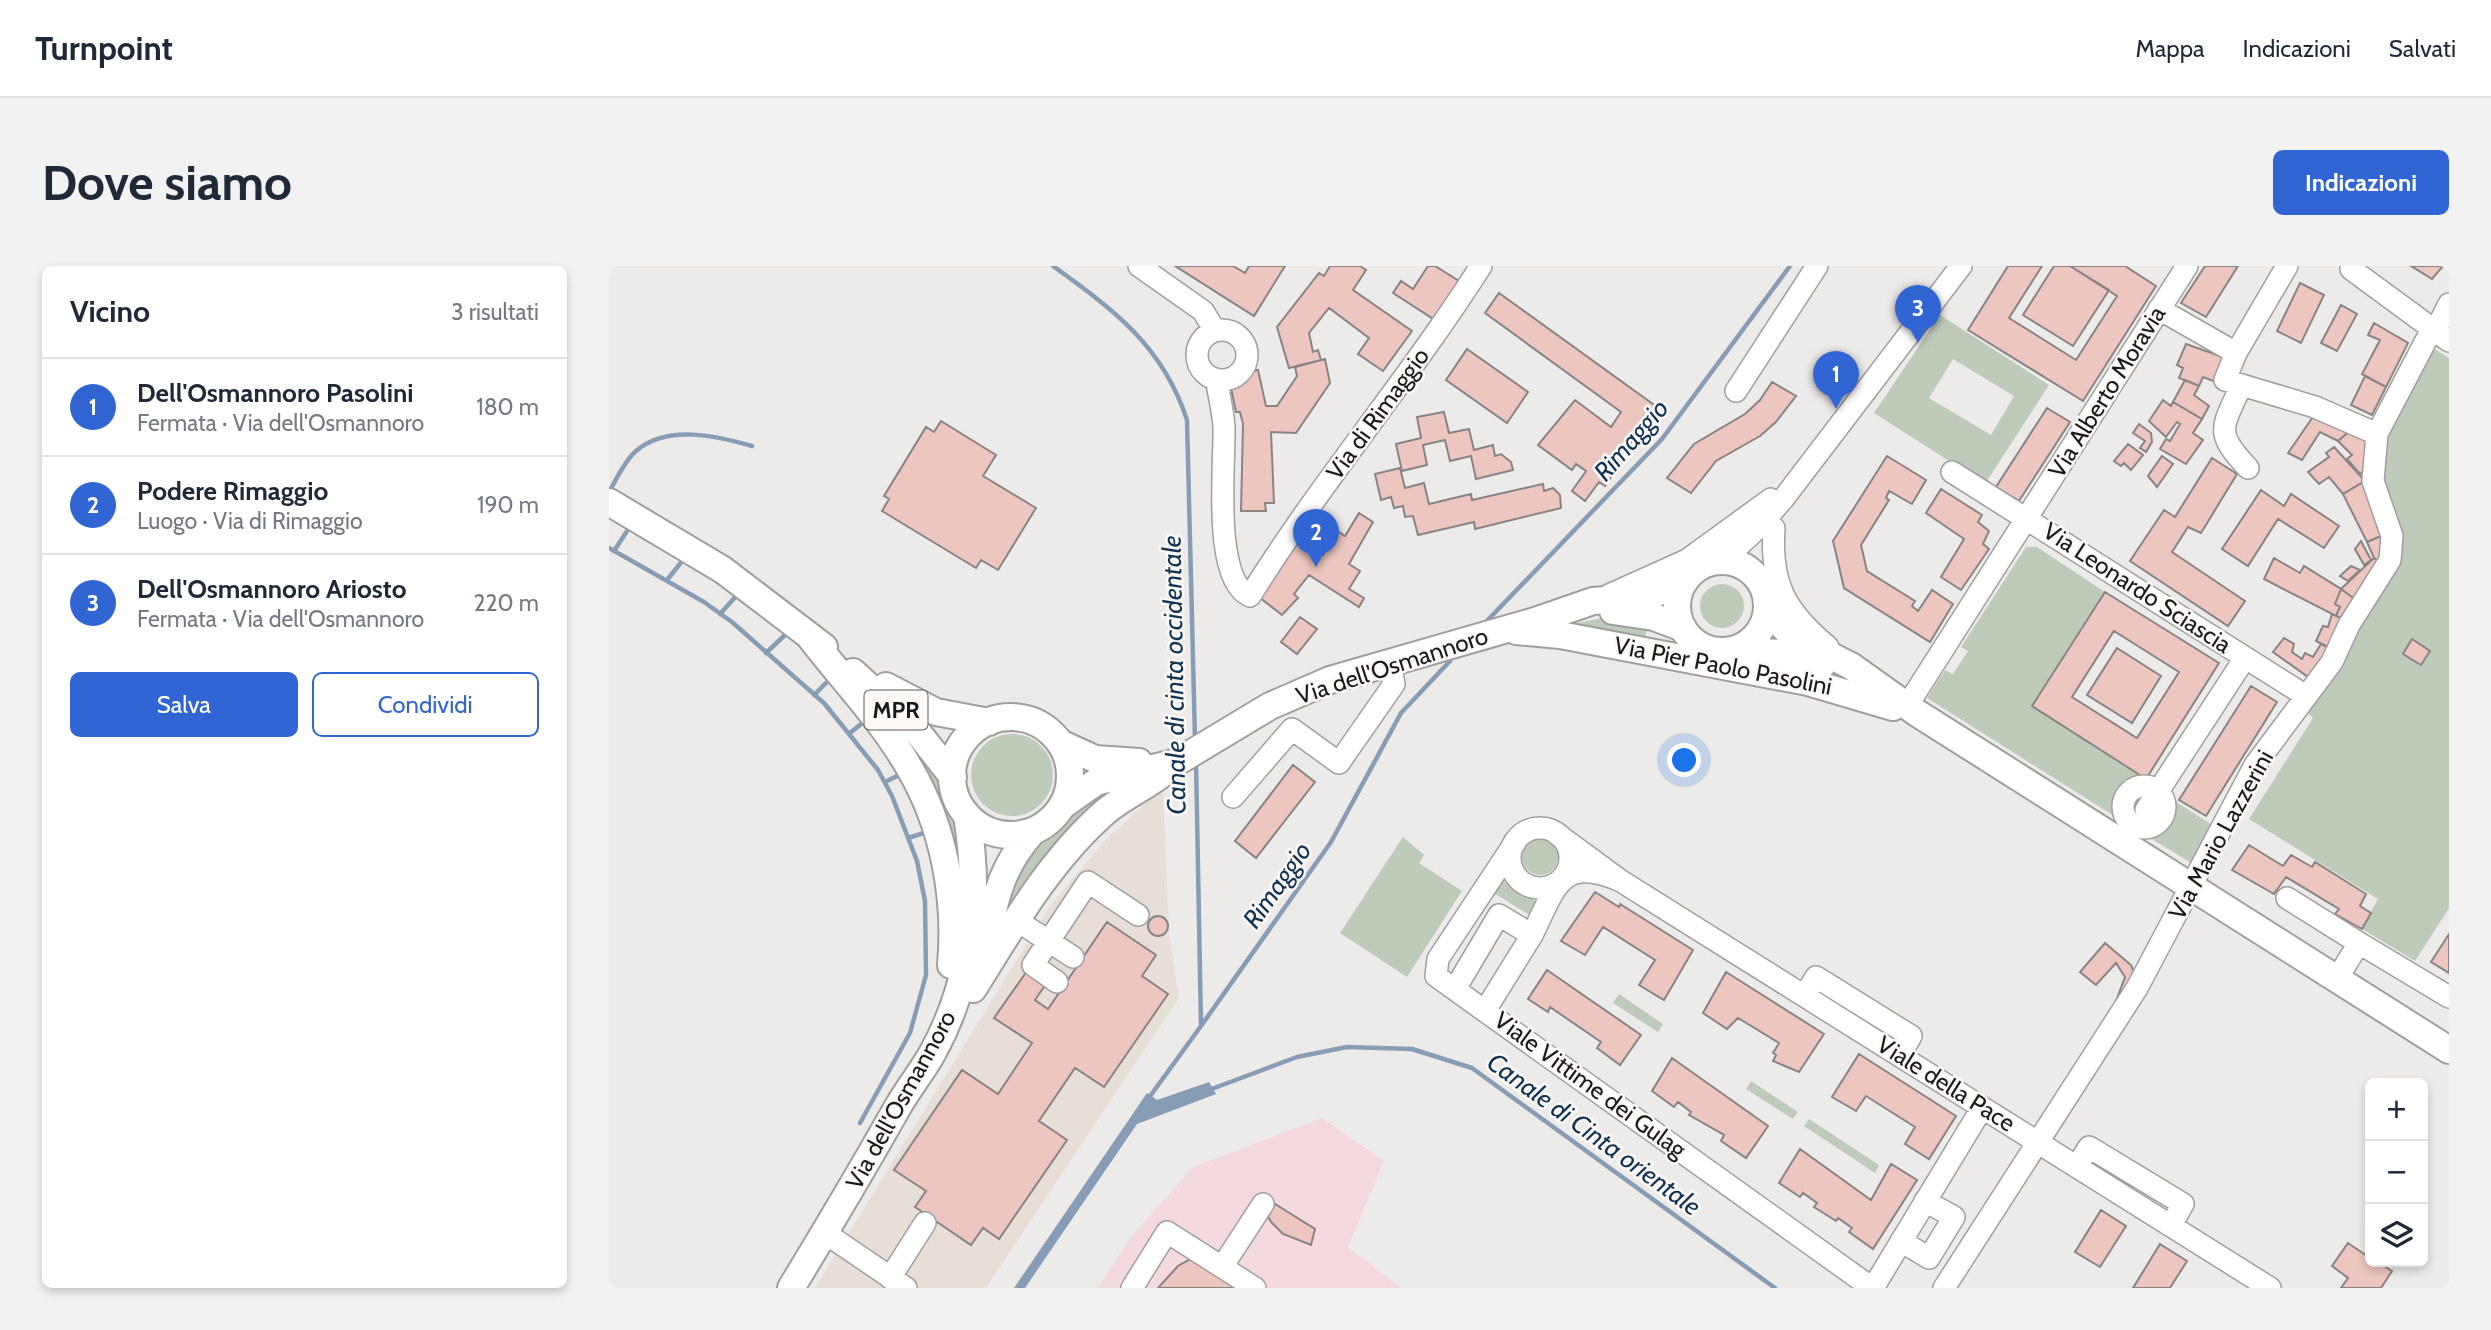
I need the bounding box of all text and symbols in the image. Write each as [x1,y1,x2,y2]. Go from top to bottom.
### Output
text: Turnpoint [35,28,173,68]
text: Mappa [2135,34,2205,63]
text: Indicazioni [2243,34,2351,63]
text: Salvati [2389,34,2456,63]
button: Indicazioni [2273,150,2449,215]
text: Dove siamo [42,153,292,212]
pin: 3 [1895,285,1941,343]
text: Vicino [70,293,150,330]
text: 3 risultati [451,298,539,326]
street label: Via Alberto Moravia [2042,300,2171,483]
street label: Via di Rimaggio [1320,342,1435,485]
pin: 1 [1813,351,1859,409]
text: Dell'Osmannoro Pasolini [137,377,414,409]
text: 1 [89,393,97,421]
text: 180 m [476,393,539,421]
water label: Rimaggio [1587,393,1675,487]
text: Fermata · Via dell'Osmannoro [137,409,424,437]
text: Podere Rimaggio [137,475,328,507]
text: 2 [87,491,99,519]
text: 190 m [477,491,539,519]
text: Luogo · Via di Rimaggio [137,507,363,535]
pin: 2 [1293,509,1339,567]
street label: Via Leonardo Sciascia [2038,516,2237,659]
water label: Canale di cinta occidentale [1156,535,1192,815]
text: Dell'Osmannoro Ariosto [137,573,407,605]
text: 3 [87,589,99,617]
text: 220 m [473,589,539,617]
text: Fermata · Via dell'Osmannoro [137,605,424,633]
street label: Via dell'Osmannoro [1292,621,1491,710]
street label: Via Pier Paolo Pasolini [1612,630,1834,701]
button: Salva [70,672,298,737]
button: Condividi [312,672,539,737]
road number: MPR [865,690,927,730]
your location [1667,743,1701,777]
street label: Via Mario Lazzerini [2162,745,2279,925]
water label: Rimaggio [1236,836,1318,934]
street label: Via dell'Osmannoro [839,1005,962,1194]
street label: Viale Vittime dei Gulag [1489,1005,1693,1165]
street label: Viale della Pace [1872,1030,2021,1138]
water label: Canale di Cinta orientale [1481,1046,1707,1222]
map controls [2365,1078,2428,1267]
button: + [2365,1078,2428,1141]
button: − [2365,1141,2428,1204]
button: layers [2365,1204,2428,1267]

